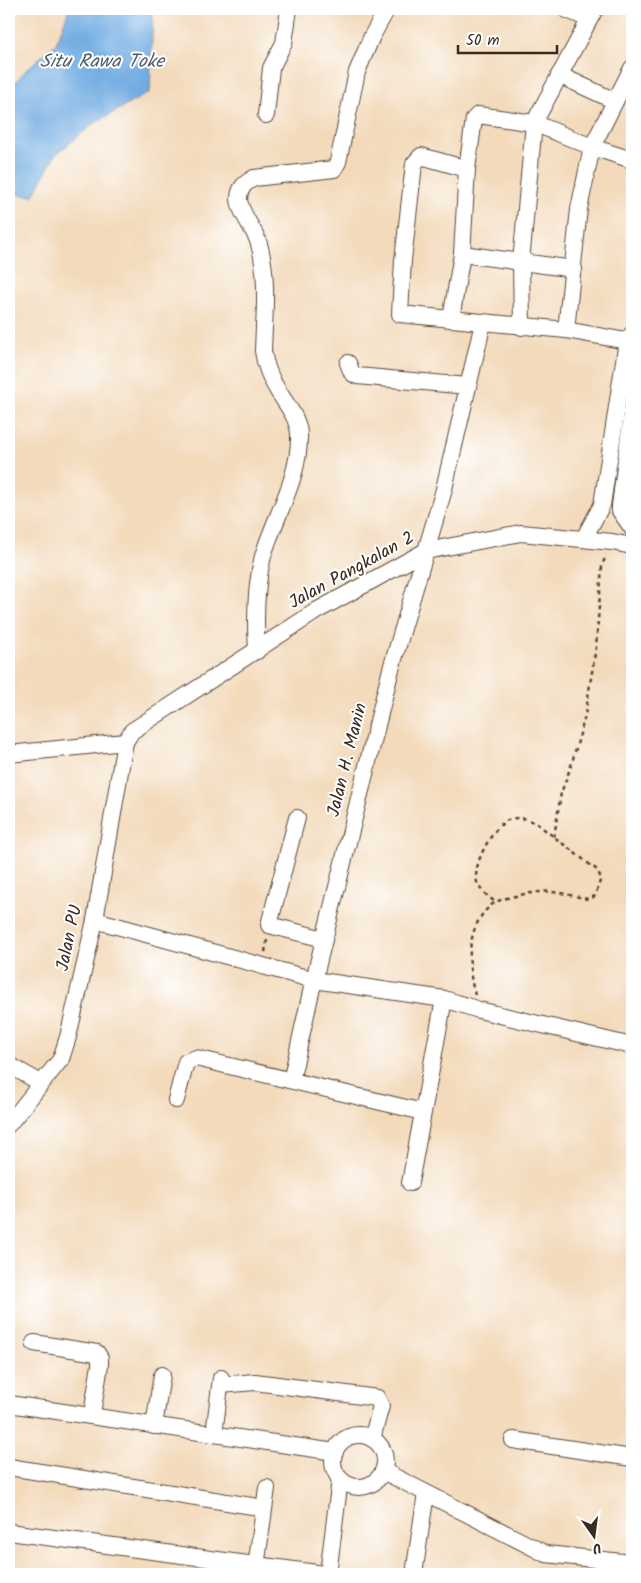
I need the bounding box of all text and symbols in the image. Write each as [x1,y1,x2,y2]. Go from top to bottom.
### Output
scale bar [458,22,557,54]
text: 50 m [466,29,500,53]
water label: Situ Rawa Toke [40,47,167,77]
street label: Jalan Pangkalan 2 [284,524,420,618]
street label: Jalan H. Manin [320,700,376,820]
street label: Jalan PU [49,902,91,974]
north arrow [568,1510,618,1560]
text: U [590,1536,604,1559]

